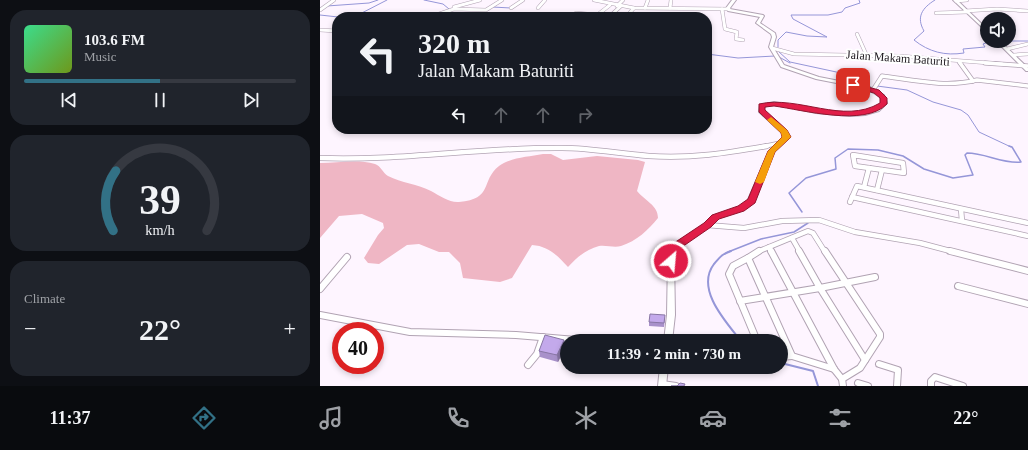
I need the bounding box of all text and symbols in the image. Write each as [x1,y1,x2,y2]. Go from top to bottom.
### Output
map controls [980,12,1016,48]
button: sound [980,12,1016,48]
icon: left [352,28,404,80]
text: 320 m [418,28,490,59]
text: 103.6 FM [84,32,145,48]
street label: Jalan Makam Baturiti [846,47,951,69]
text: Music [84,49,117,64]
text: Jalan Makam Baturiti [418,61,574,81]
pin [836,68,870,102]
icon: arrive [842,74,864,96]
icon: previous [58,89,80,111]
icon: pause [149,89,171,111]
icon: next [240,89,262,111]
icon: left [448,104,470,126]
icon: ahead [490,104,512,126]
icon: ahead [532,104,554,126]
icon: right [574,104,596,126]
text: 39 [139,177,181,223]
text: km/h [145,222,175,238]
position arrow [650,240,692,282]
text: Climate [24,291,65,306]
text: 22° [139,313,181,346]
text: − [24,316,36,341]
text: + [284,316,296,341]
speed limit sign: 40 [332,322,384,374]
text: 11:39 · 2 min · 730 m [607,346,741,362]
icon: directions [190,404,218,432]
icon: music [317,404,345,432]
icon: phone [444,404,472,432]
icon: climate [572,404,600,432]
icon: car [699,404,727,432]
icon: filters [826,404,854,432]
text: 11:37 [50,408,91,428]
text: 22° [953,408,978,428]

